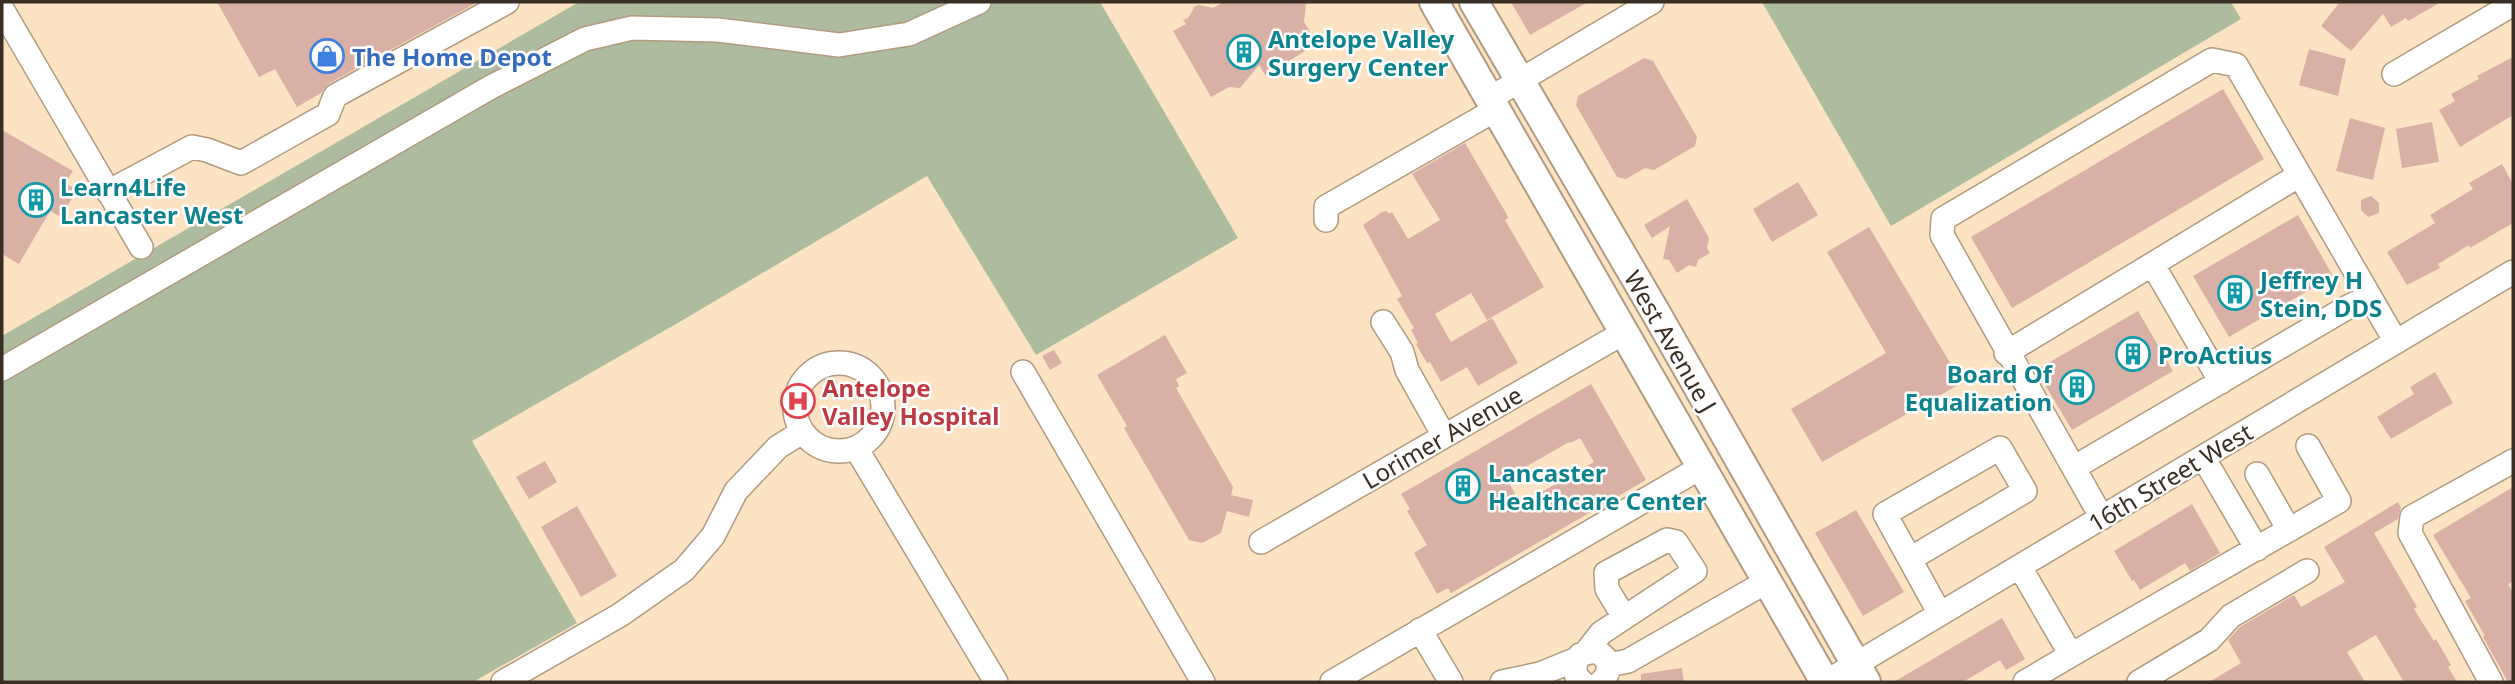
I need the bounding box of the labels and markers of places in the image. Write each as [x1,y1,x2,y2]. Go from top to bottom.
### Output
place label: Antelope Valley Surgery Center [1268,22,1454,83]
building icon: Antelope Valley Surgery Center [1225,33,1263,71]
shop icon: The Home Depot [308,37,346,75]
place label: The Home Depot [352,40,552,73]
place label: Learn4Life Lancaster West [60,170,243,231]
building icon: Learn4Life Lancaster West [17,181,55,219]
place label: Jeffrey H Stein, DDS [2258,263,2382,324]
building icon: Jeffrey H Stein, DDS [2216,274,2254,312]
building icon: ProActius [2114,335,2152,373]
place label: ProActius [2158,338,2272,371]
place label: Board Of Equalization [1905,357,2054,418]
building icon: Board Of Equalization [2058,368,2096,406]
place label: Antelope Valley Hospital [822,371,999,432]
hospital icon: Antelope Valley Hospital [779,382,817,420]
place label: Lancaster Healthcare Center [1488,456,1707,517]
building icon: Lancaster Healthcare Center [1444,467,1482,505]

